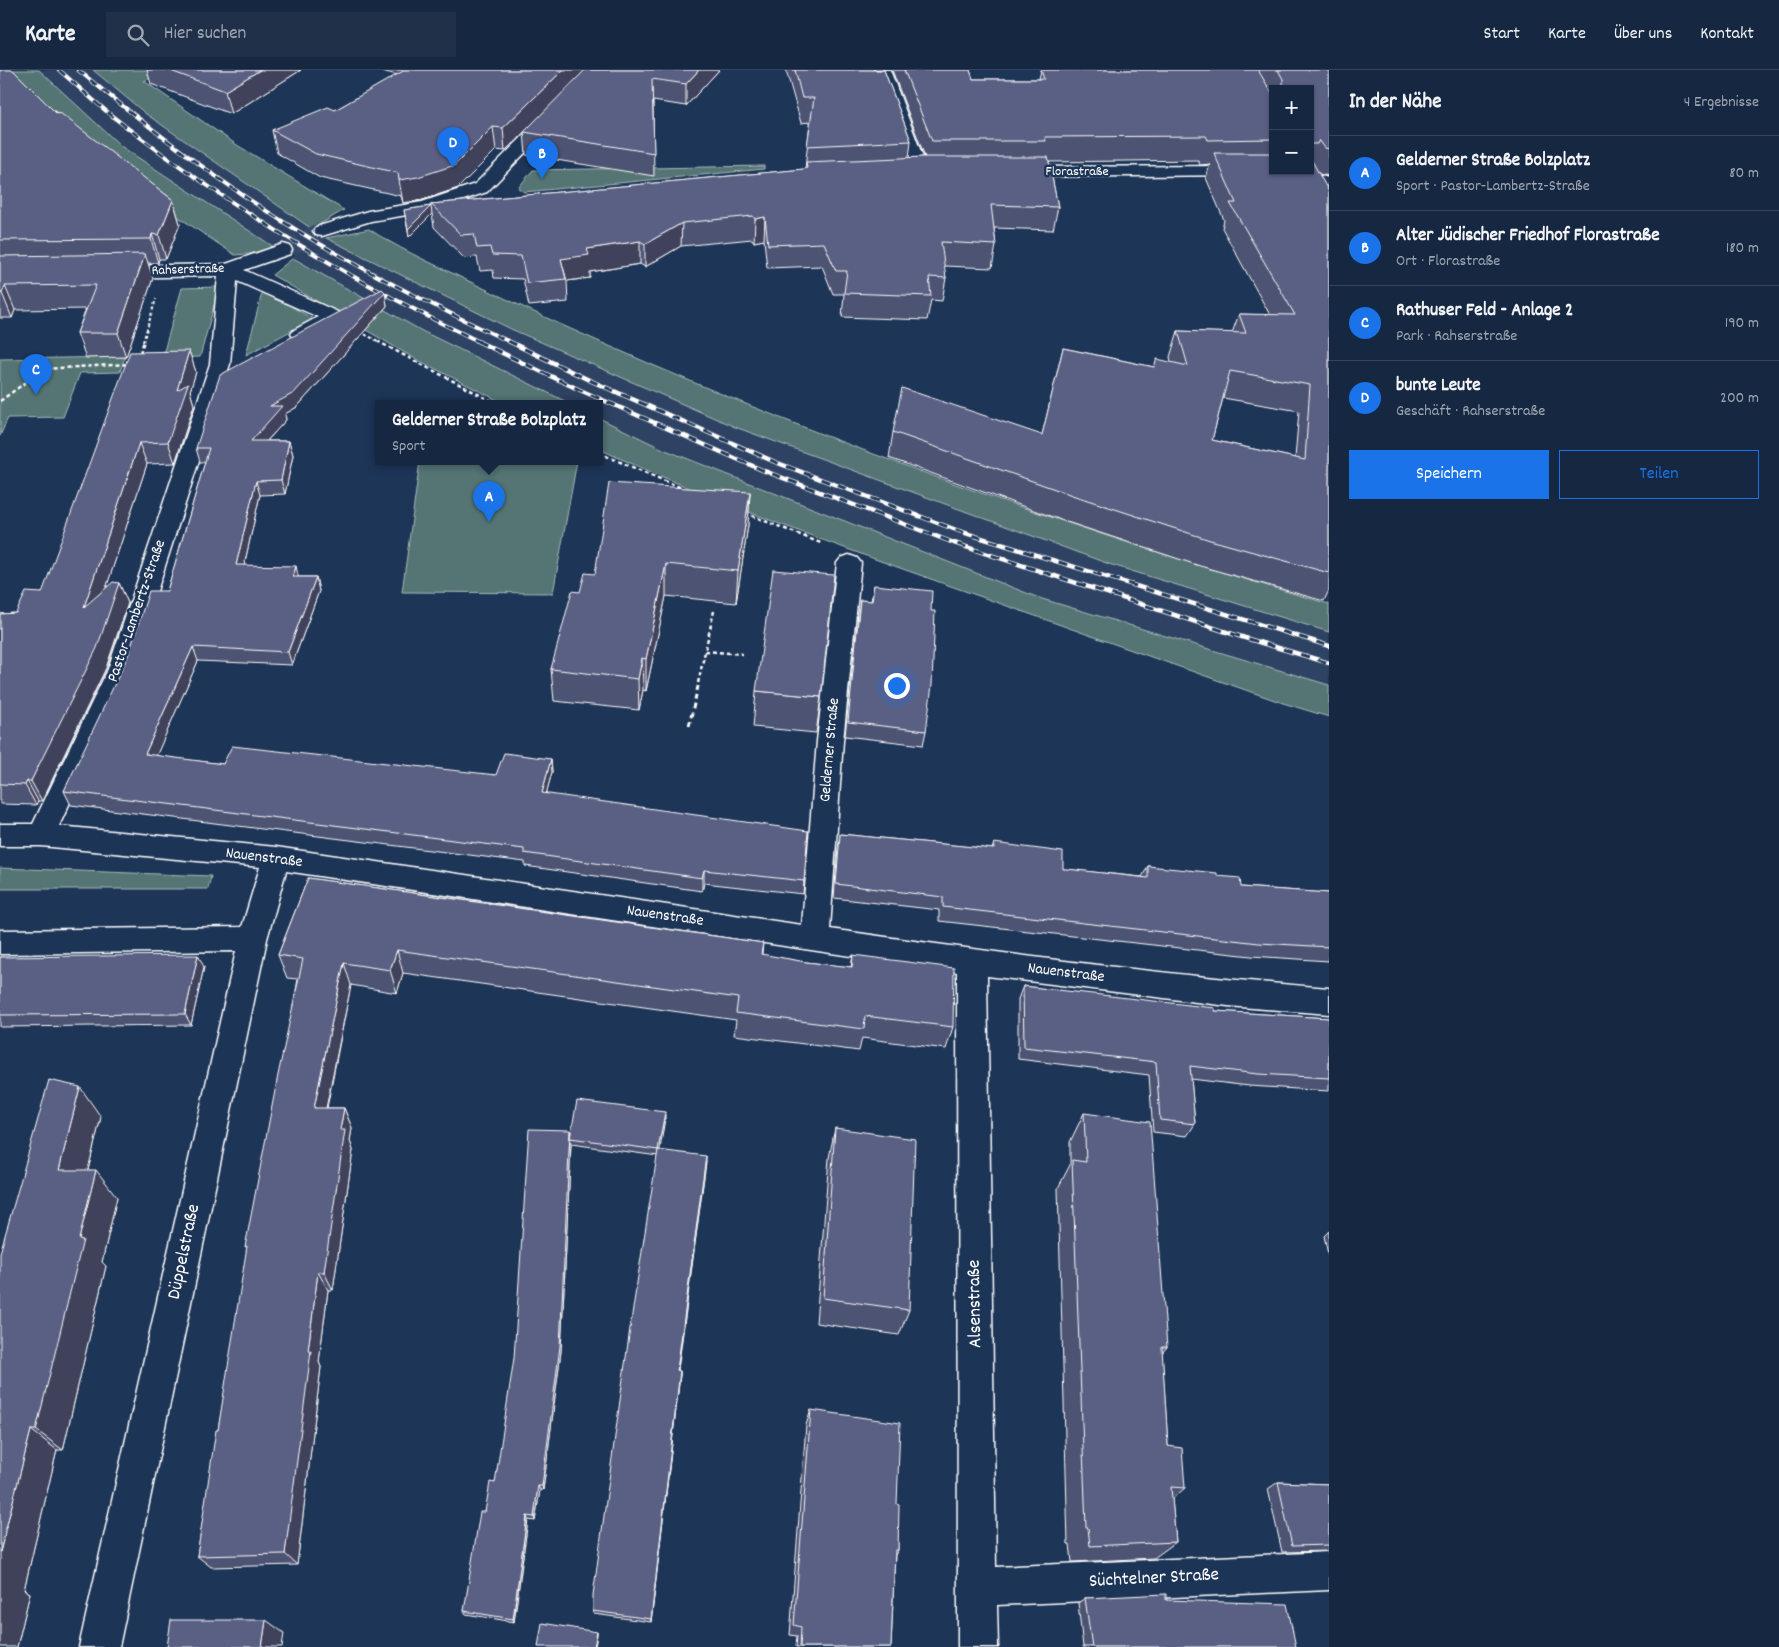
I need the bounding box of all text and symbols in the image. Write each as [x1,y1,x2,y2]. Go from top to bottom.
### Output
search box [106,12,456,57]
text: Karte [25,18,76,52]
icon: search [124,21,152,49]
text: Hier suchen [164,21,246,48]
text: Start [1484,22,1520,47]
text: Karte [1548,22,1586,47]
text: Über uns [1614,22,1672,47]
text: Kontakt [1700,22,1754,47]
map controls [1269,85,1314,175]
button: + [1269,85,1314,130]
text: In der Nähe [1349,88,1441,118]
text: 4 Ergebnisse [1684,91,1759,114]
pin: D [437,127,469,168]
button: − [1269,130,1314,175]
pin: B [526,138,558,179]
text: Gelderner Straße Bolzplatz [1396,148,1590,175]
street label: Florastraße [1045,162,1109,182]
text: A [1361,162,1369,185]
text: 80 m [1729,162,1759,185]
text: Sport · Pastor-Lambertz-Straße [1396,175,1590,198]
text: Alter Jüdischer Friedhof Florastraße [1396,223,1660,250]
text: B [1361,237,1369,260]
text: 180 m [1726,237,1759,260]
text: Ort · Florastraße [1396,250,1500,273]
street label: Rahserstraße [151,259,225,281]
text: Rathuser Feld - Anlage 2 [1396,298,1573,325]
text: C [1361,312,1369,335]
text: 190 m [1725,312,1759,335]
text: Park · Rahserstraße [1396,325,1517,348]
pin: C [20,354,52,395]
text: bunte Leute [1396,373,1481,400]
text: D [1361,387,1369,410]
text: 200 m [1720,387,1759,410]
popup [375,400,603,465]
text: Geschäft · Rahserstraße [1396,400,1545,423]
text: Gelderner Straße Bolzplatz [392,408,586,435]
text: Sport [392,435,425,458]
button: Speichern [1349,450,1549,499]
button: Teilen [1559,450,1759,499]
pin: A [473,481,505,522]
street label: Pastor-Lambertz-Straße [102,537,172,685]
your location [884,673,910,699]
street label: Gelderner Straße [814,697,846,803]
street label: Nauenstraße [224,842,304,874]
street label: Nauenstraße [625,899,705,933]
street label: Nauenstraße [1026,957,1106,989]
street label: Düppelstraße [162,1202,208,1302]
street label: Alsenstraße [962,1260,990,1348]
street label: Süchtelner Straße [1088,1562,1220,1596]

